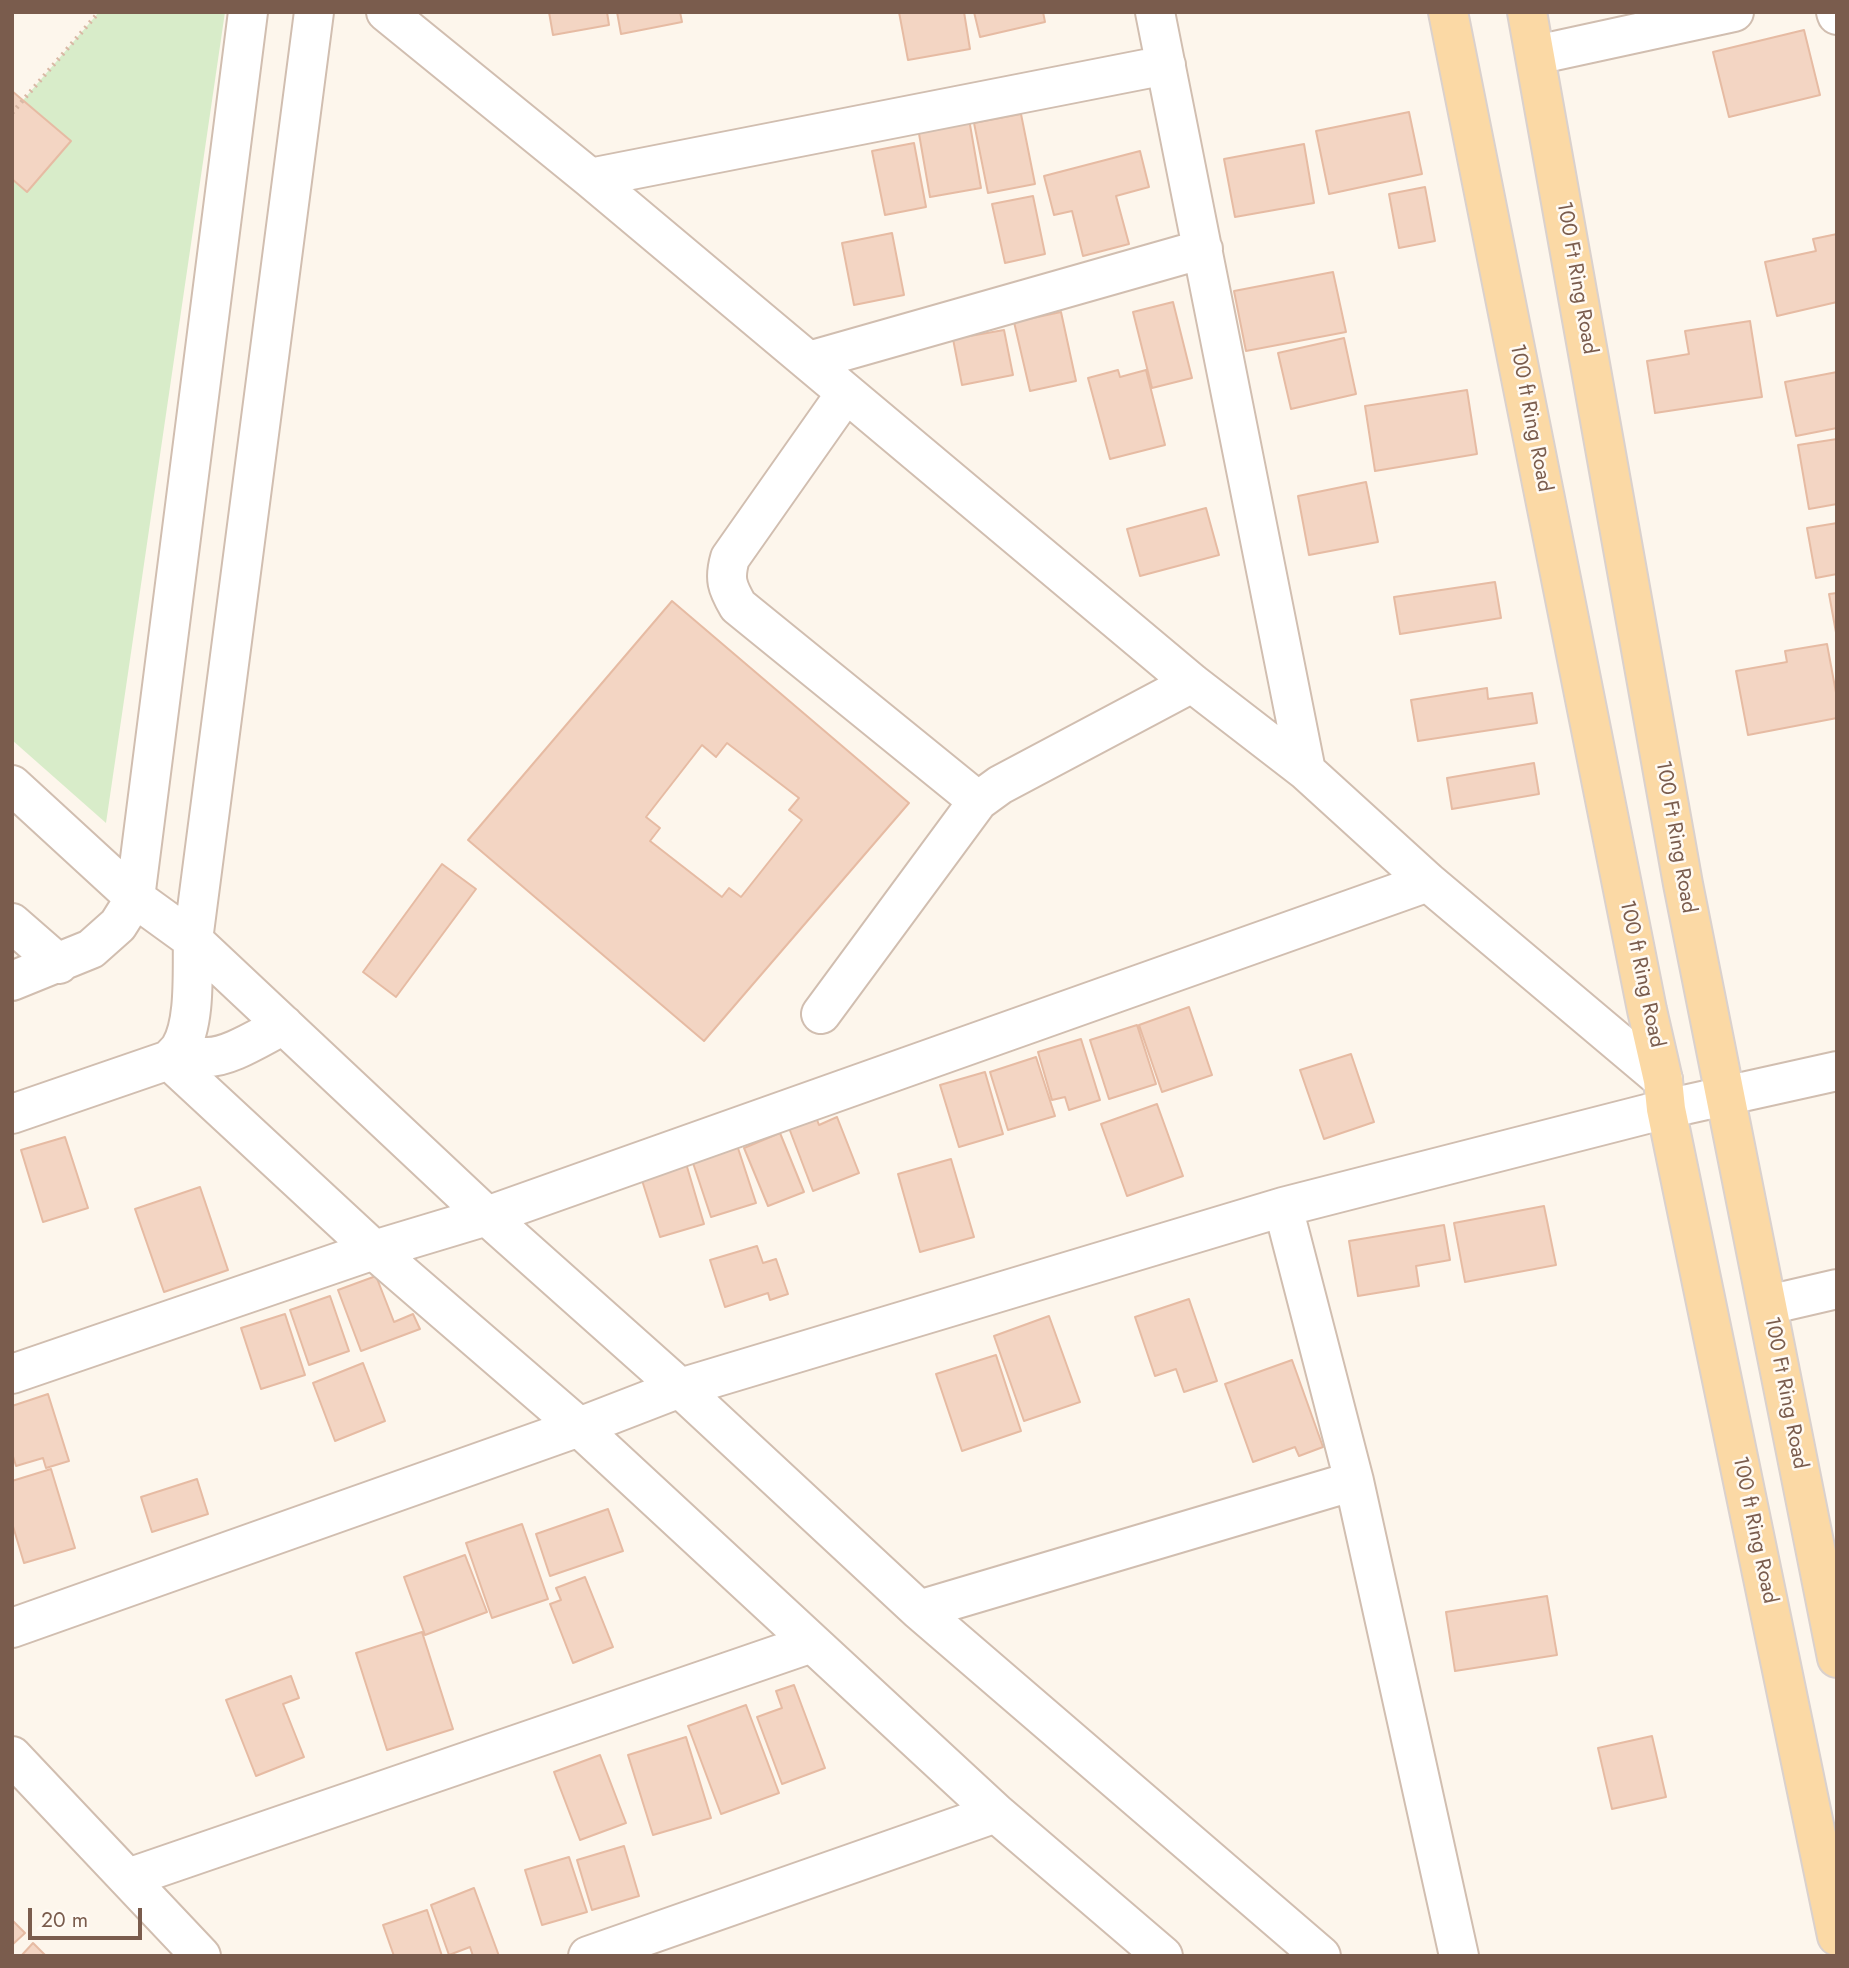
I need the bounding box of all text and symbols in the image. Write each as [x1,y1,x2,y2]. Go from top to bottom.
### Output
street label: 100 Ft Ring Road [1550,200,1602,356]
street label: 100 ft Ring Road [1503,342,1557,494]
street label: 100 Ft Ring Road [1649,759,1701,915]
street label: 100 ft Ring Road [1613,898,1669,1050]
street label: 100 Ft Ring Road [1758,1315,1812,1471]
street label: 100 ft Ring Road [1726,1454,1782,1606]
scale bar [32,1895,145,1939]
text: 20 m [41,1905,88,1935]

